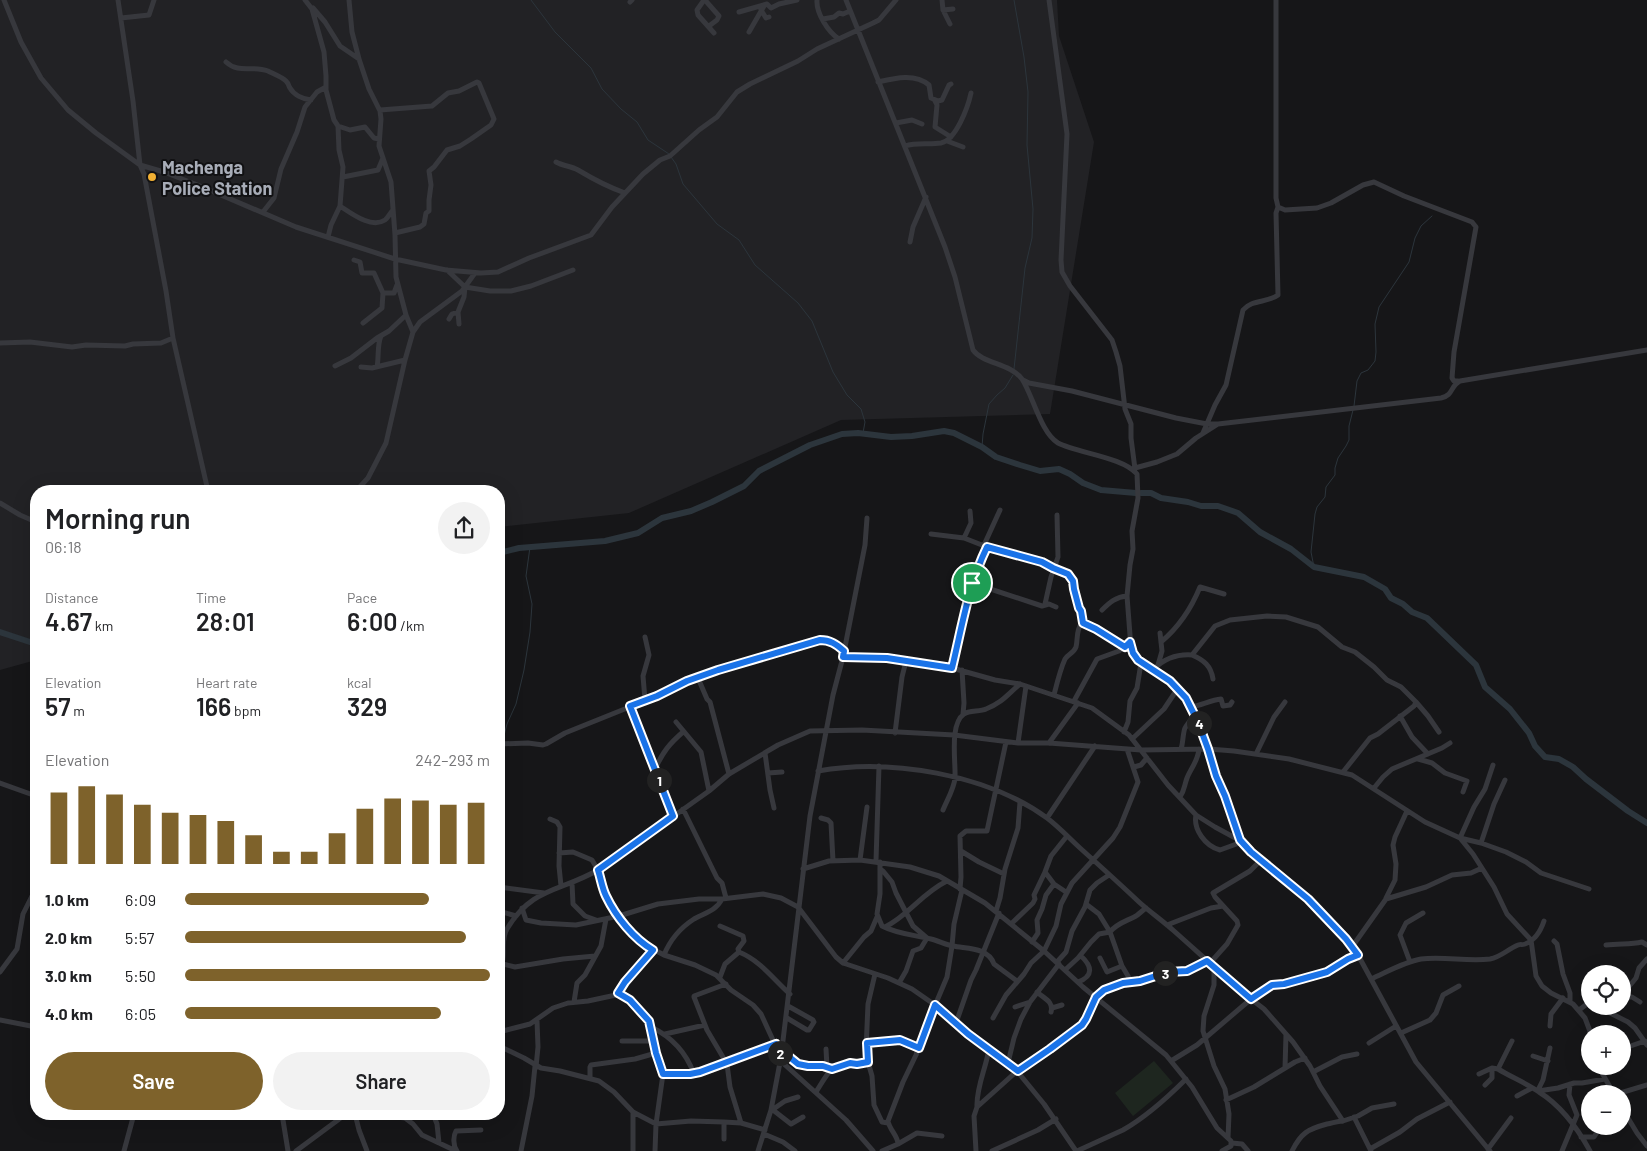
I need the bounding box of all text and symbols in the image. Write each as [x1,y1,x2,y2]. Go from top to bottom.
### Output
place label: Machenga Police Station [162,156,272,199]
marker: Machenga Police Station [146,171,158,183]
text: Morning run [45,501,191,535]
button: share [438,502,490,554]
text: 06:18 [45,537,82,556]
pin [951,562,993,604]
icon: arrive [958,569,986,597]
text: Distance [45,589,98,606]
text: Time [196,589,226,606]
text: Pace [347,589,377,606]
text: 4.67 [45,606,92,636]
text: 28:01 [196,606,255,636]
text: 6:00 [347,606,398,636]
text: km [92,617,113,634]
text: /km [398,617,425,634]
text: Elevation [45,674,101,691]
text: Heart rate [196,674,257,691]
text: kcal [347,674,371,691]
text: 57 [45,691,70,721]
text: 166 [196,691,231,721]
text: 329 [347,691,387,721]
text: m [70,702,85,719]
text: bpm [231,702,261,719]
pin: 4 [1186,710,1212,736]
text: 4 [1195,715,1204,732]
text: Elevation [45,750,109,769]
text: 242–293 m [415,750,490,769]
pin: 1 [646,768,672,792]
text: 1 [657,772,662,789]
text: 1.0 km [45,890,89,909]
text: 6:09 [125,890,156,909]
text: 2.0 km [45,928,92,947]
text: 5:57 [125,928,154,947]
pin: 3 [1152,960,1178,986]
text: 3 [1162,965,1169,982]
map controls [1581,965,1631,1135]
button: locate [1581,965,1631,1015]
text: 3.0 km [45,966,92,985]
text: 5:50 [125,966,156,985]
text: 4.0 km [45,1004,93,1023]
text: 6:05 [125,1004,156,1023]
button: + [1581,1025,1631,1075]
pin: 2 [768,1040,792,1066]
text: 2 [777,1045,784,1062]
button: Save [45,1052,263,1110]
button: Share [273,1052,490,1110]
button: − [1581,1085,1631,1135]

